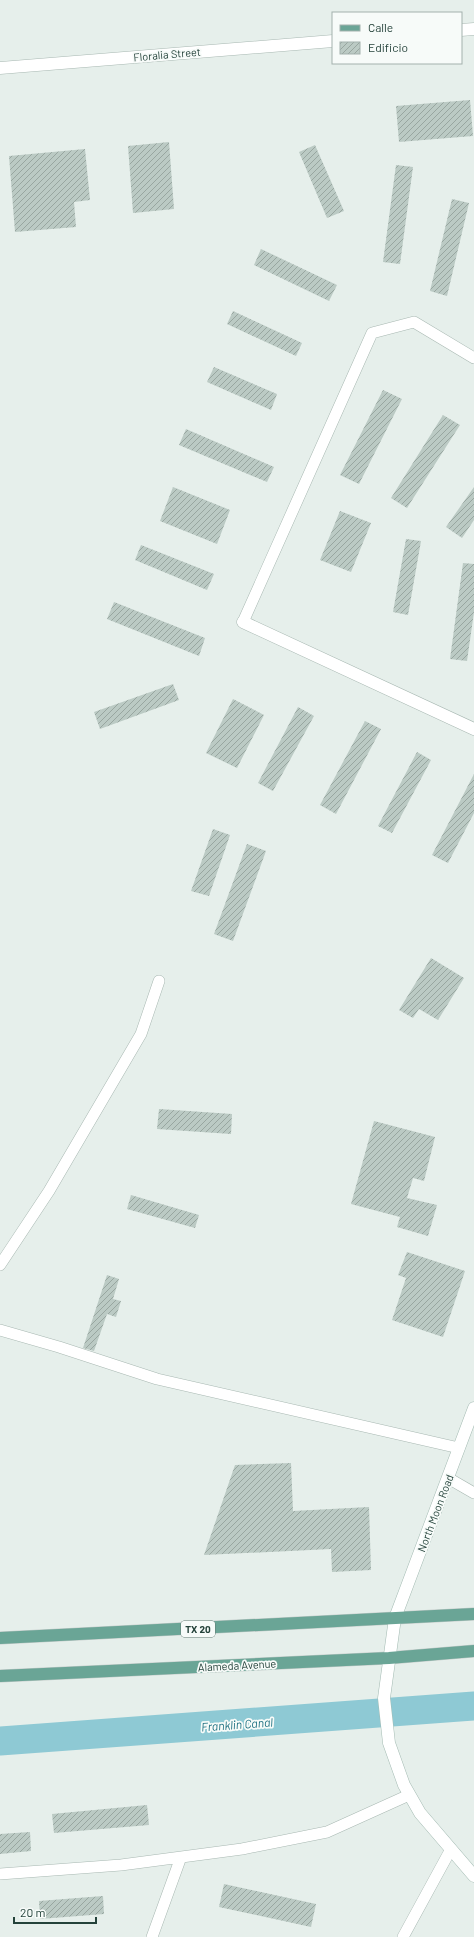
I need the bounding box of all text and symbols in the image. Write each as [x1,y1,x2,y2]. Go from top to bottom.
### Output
legend [332,12,462,64]
text: Calle [368,20,393,34]
text: Edificio [368,40,408,54]
street label: Floralia Street [133,45,201,63]
street label: North Moon Road [414,1472,456,1554]
road number: TX 20 [181,1621,215,1637]
street label: Alameda Avenue [197,1656,277,1674]
water label: Franklin Canal [201,1714,274,1733]
scale bar [14,1899,96,1925]
text: 20 m [20,1905,46,1919]

